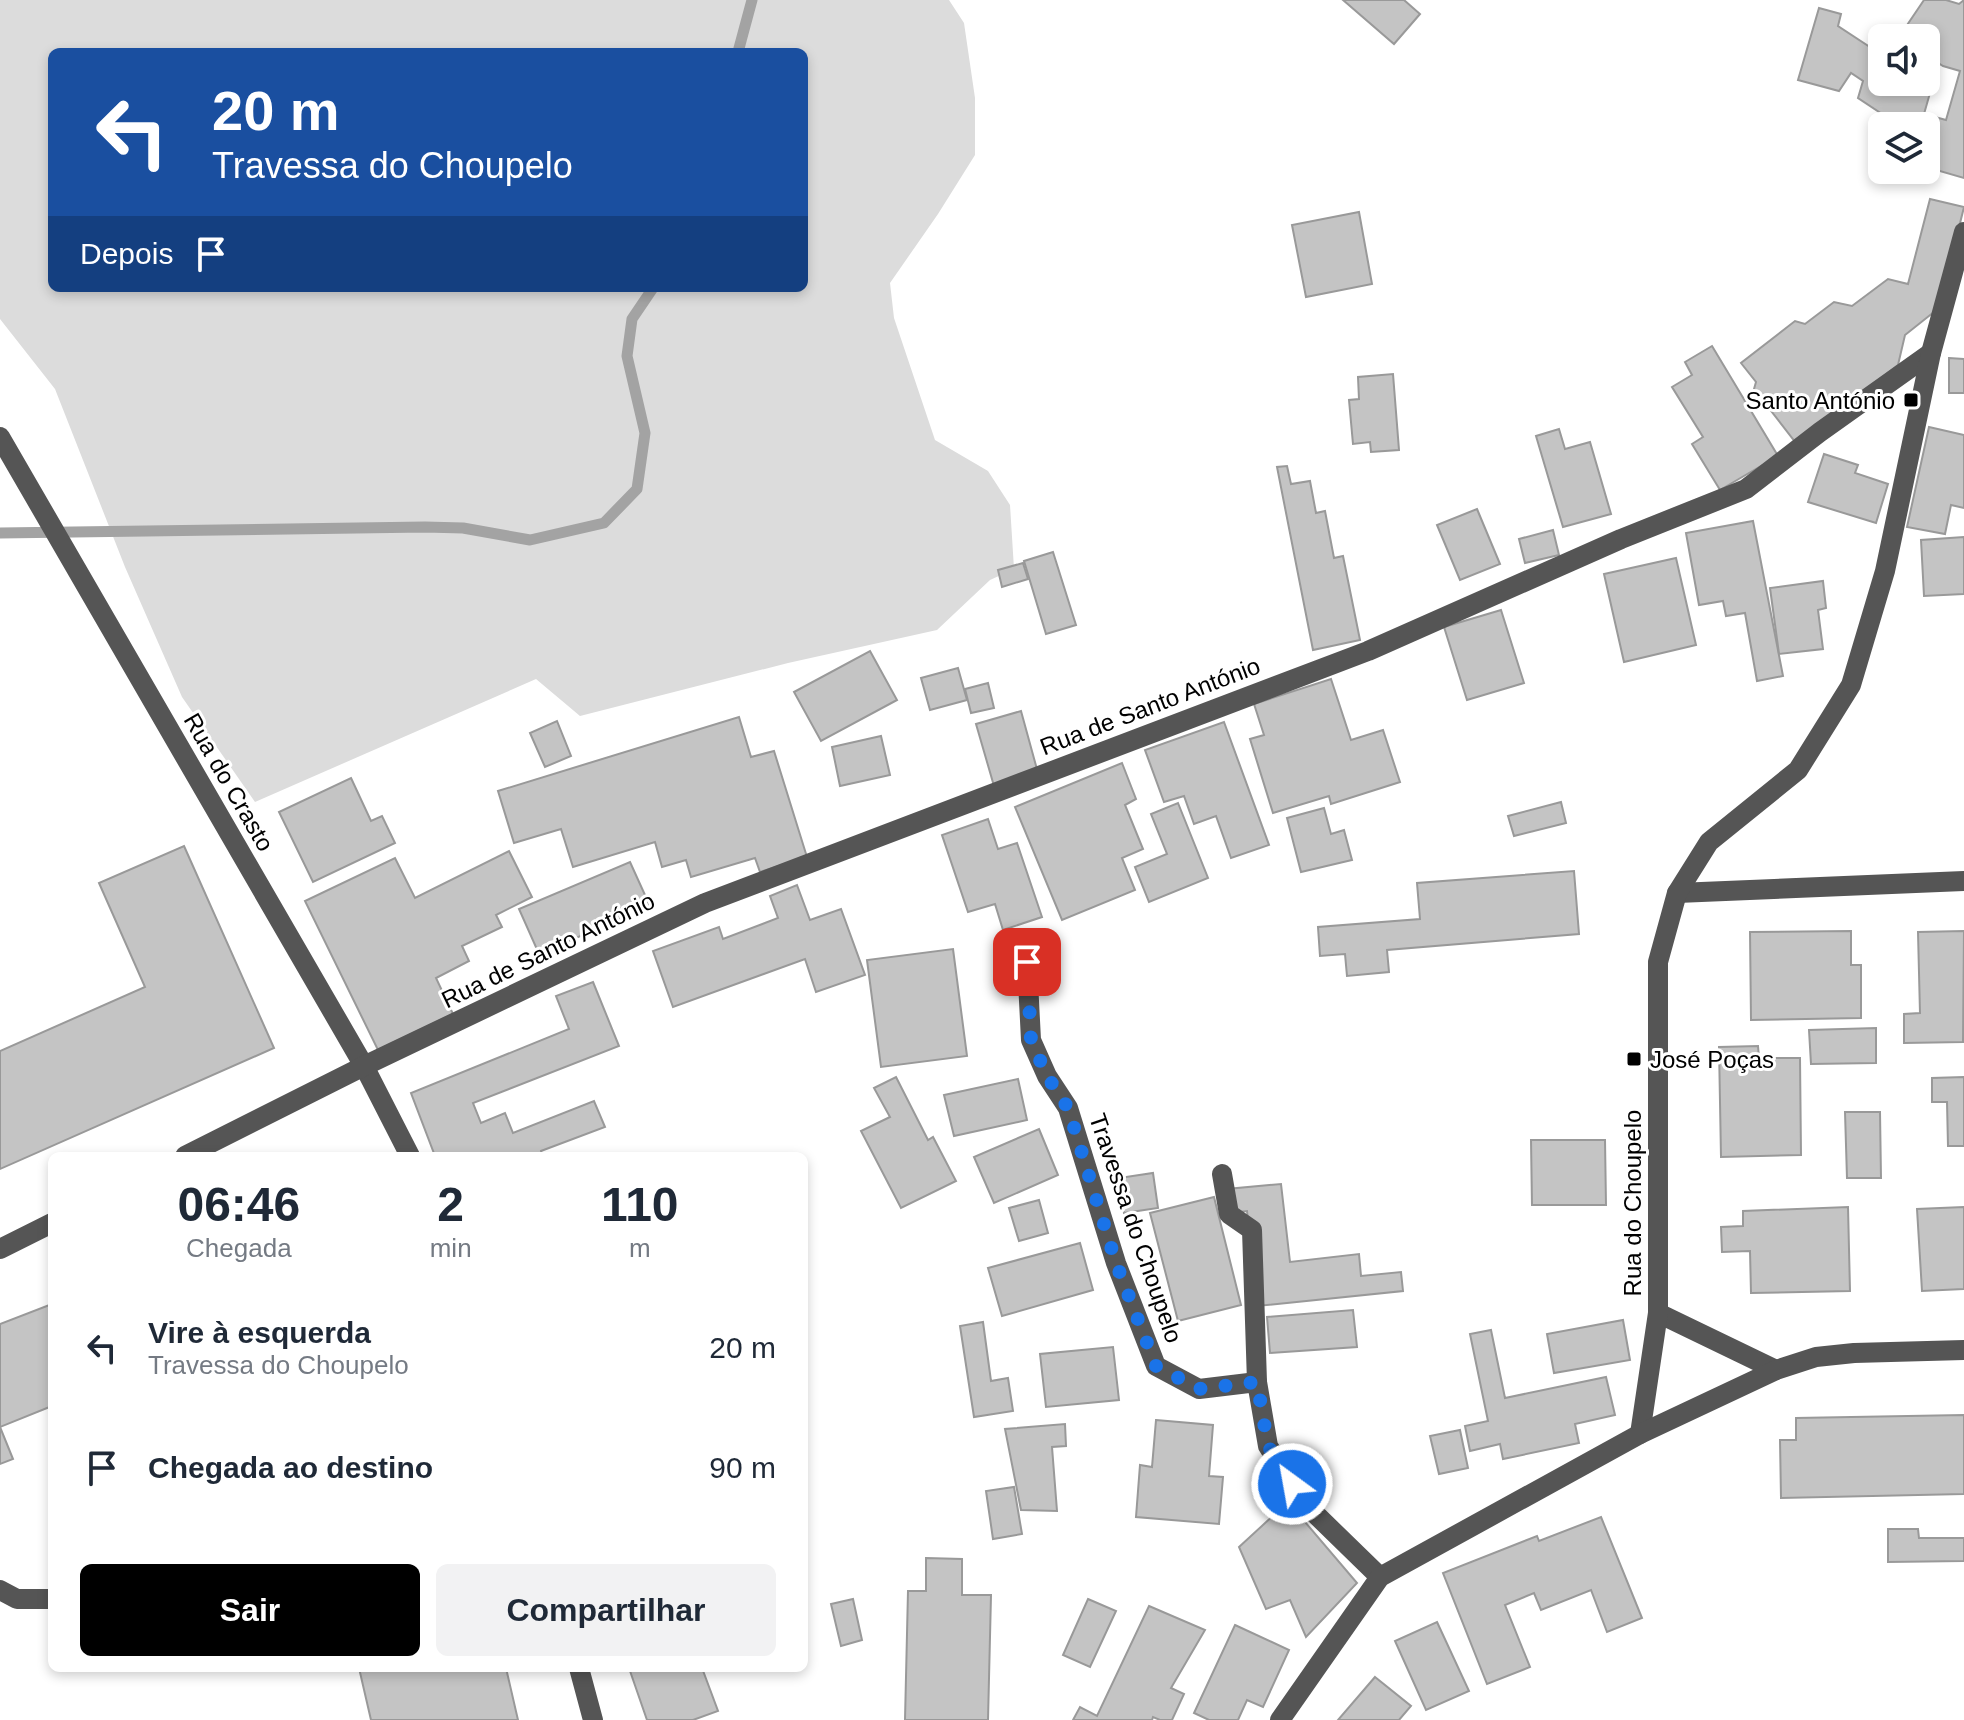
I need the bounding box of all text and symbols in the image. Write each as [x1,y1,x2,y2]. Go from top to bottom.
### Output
map controls [1868,24,1940,184]
button: sound [1868,24,1940,96]
text: 20 m [212,79,340,142]
icon: left [80,80,184,184]
button: layers [1868,112,1940,184]
text: Travessa do Choupelo [212,145,573,186]
icon: arrive [189,232,233,276]
text: Depois [80,237,173,270]
place label: Santo António [1746,387,1895,414]
marker: Santo António [1902,391,1920,409]
street label: Rua de Santo António [1036,652,1264,760]
street label: Rua do Crasto [179,708,279,856]
street label: Rua de Santo António [437,887,659,1013]
pin [993,928,1061,996]
icon: arrive [1005,940,1049,984]
place label: José Poças [1650,1046,1774,1073]
marker: José Poças [1625,1050,1643,1068]
street label: Travessa do Choupelo [1084,1110,1188,1346]
street label: Rua do Choupelo [1619,1110,1646,1296]
text: 06:46 [177,1178,300,1231]
text: 2 [437,1178,464,1231]
text: 110 [601,1178,679,1231]
text: Chegada [186,1233,292,1263]
text: min [430,1233,472,1263]
text: m [629,1233,651,1263]
text: Vire à esquerda [148,1316,371,1349]
icon: left [80,1326,124,1370]
text: 20 m [709,1331,776,1364]
text: Travessa do Choupelo [148,1350,409,1380]
position arrow [1250,1442,1334,1526]
icon: arrive [80,1446,124,1490]
text: Chegada ao destino [148,1451,433,1484]
text: 90 m [709,1451,776,1484]
button: Sair [80,1564,420,1656]
button: Compartilhar [436,1564,776,1656]

